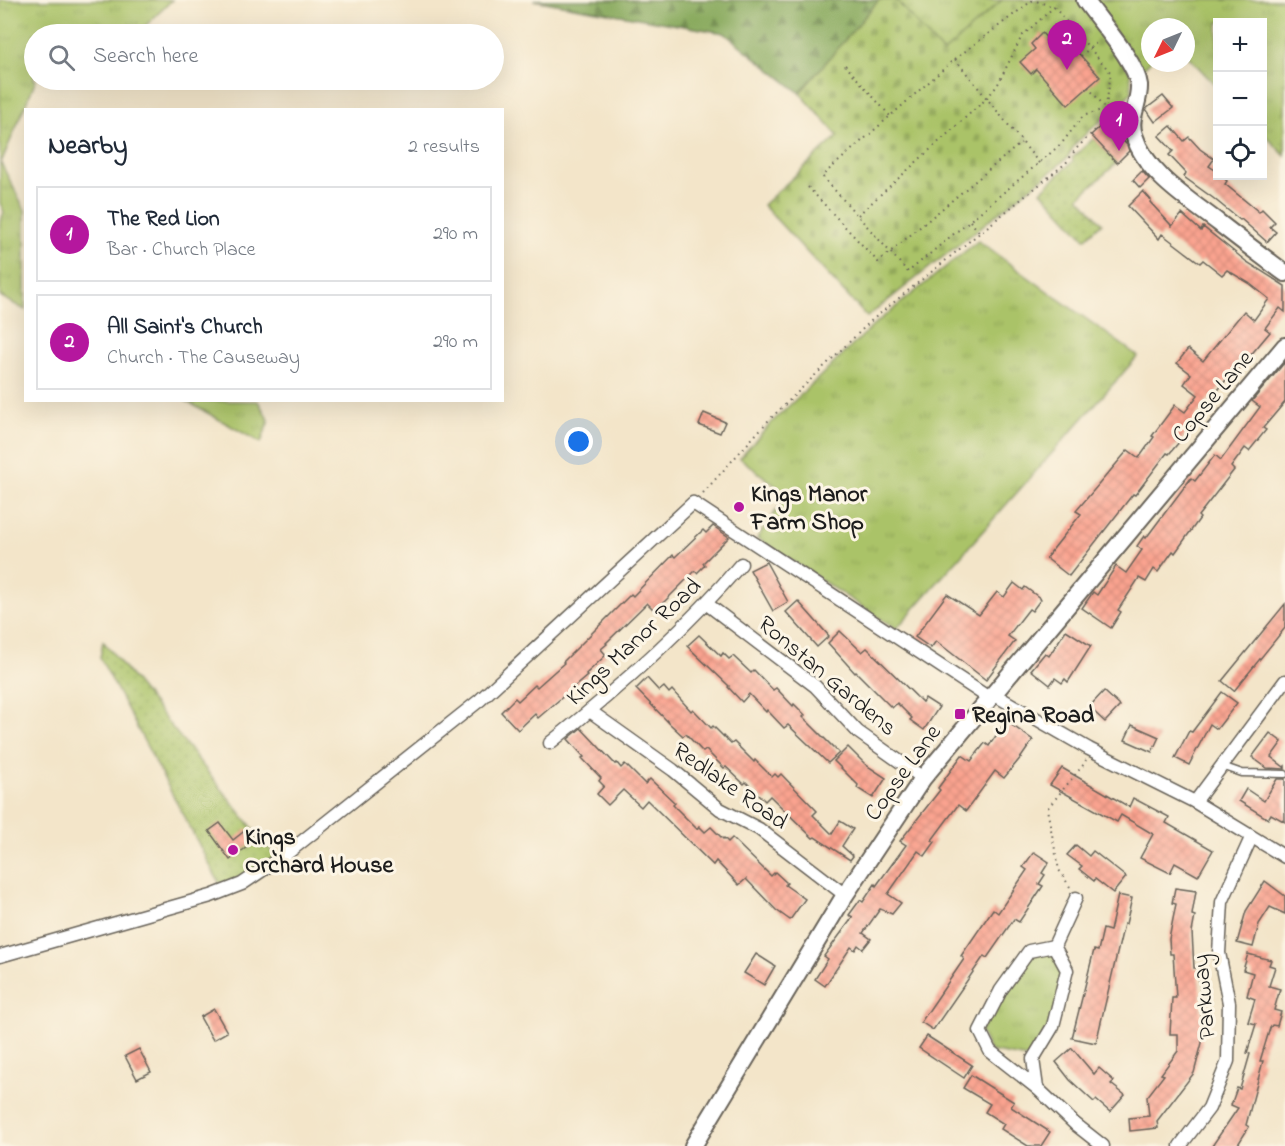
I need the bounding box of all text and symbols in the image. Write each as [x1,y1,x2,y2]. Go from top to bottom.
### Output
north arrow [1141,18,1195,72]
map controls [1213,18,1267,180]
button: + [1213,18,1267,72]
pin: 2 [1048,20,1086,70]
search box [24,24,504,90]
icon: search [45,41,78,74]
text: Search here [93,41,198,73]
button: − [1213,72,1267,126]
pin: 1 [1100,102,1138,151]
button: locate [1213,126,1267,180]
text: Nearby [48,128,127,166]
text: 2 results [408,133,480,162]
text: The Red Lion [107,204,220,236]
text: 1 [66,220,73,249]
text: 290 m [433,220,478,249]
text: Bar · Church Place [107,236,256,265]
text: All Saint's Church [107,312,263,344]
text: 2 [65,328,74,357]
text: 290 m [433,328,478,357]
street label: Copse Lane [1164,343,1264,452]
text: Church · The Causeway [107,344,300,373]
your location [564,427,593,456]
place label: Kings Manor Farm Shop [750,478,868,541]
marker: Kings Manor Farm Shop [732,500,746,514]
street label: Kings Manor Road [559,570,711,715]
street label: Ronstan Gardens [749,608,904,746]
place label: Regina Road [972,699,1095,735]
marker: Regina Road [953,707,967,721]
street label: Copse Lane [857,718,951,829]
street label: Redlake Road [665,734,795,840]
place label: Kings Orchard House [245,821,394,884]
marker: Kings Orchard House [226,843,240,857]
street label: Parkway [1184,953,1228,1041]

